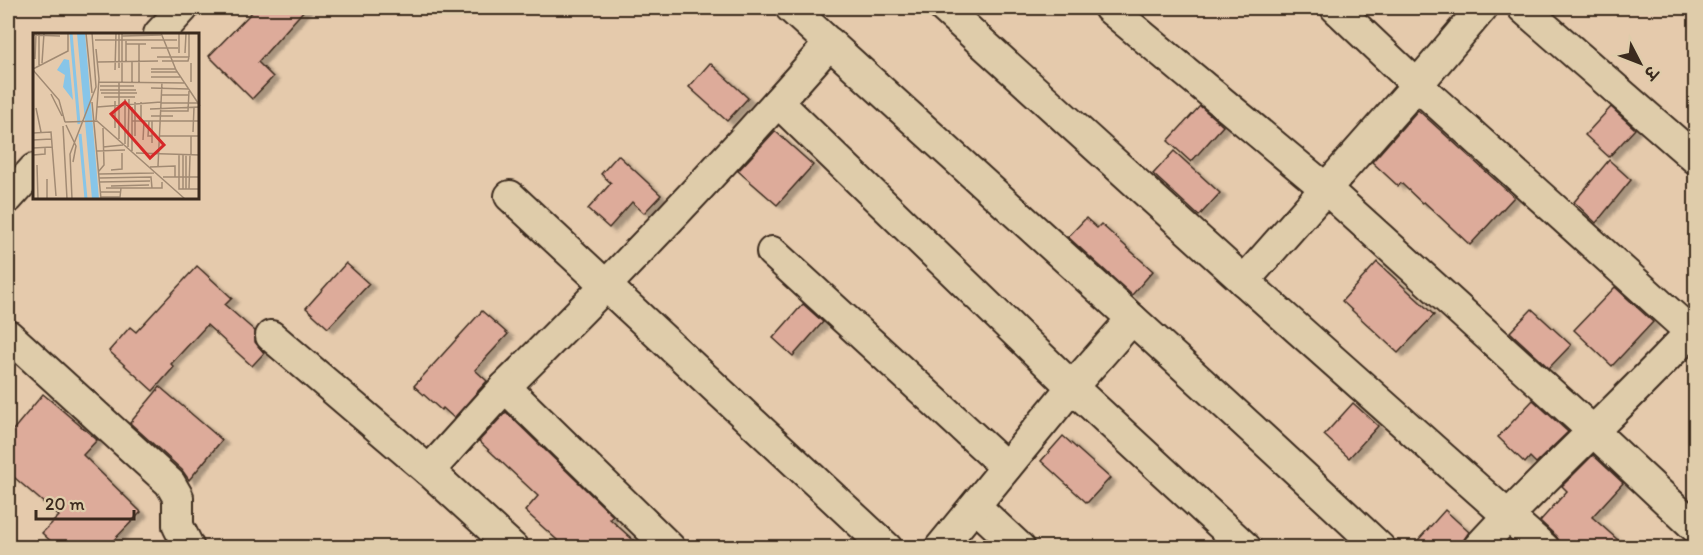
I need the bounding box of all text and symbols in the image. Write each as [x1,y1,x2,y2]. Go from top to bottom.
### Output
inset map [33,33,200,200]
north arrow [1610,33,1670,93]
text: उ [1639,61,1663,84]
scale bar [36,483,134,521]
text: 20 m [45,493,85,515]

